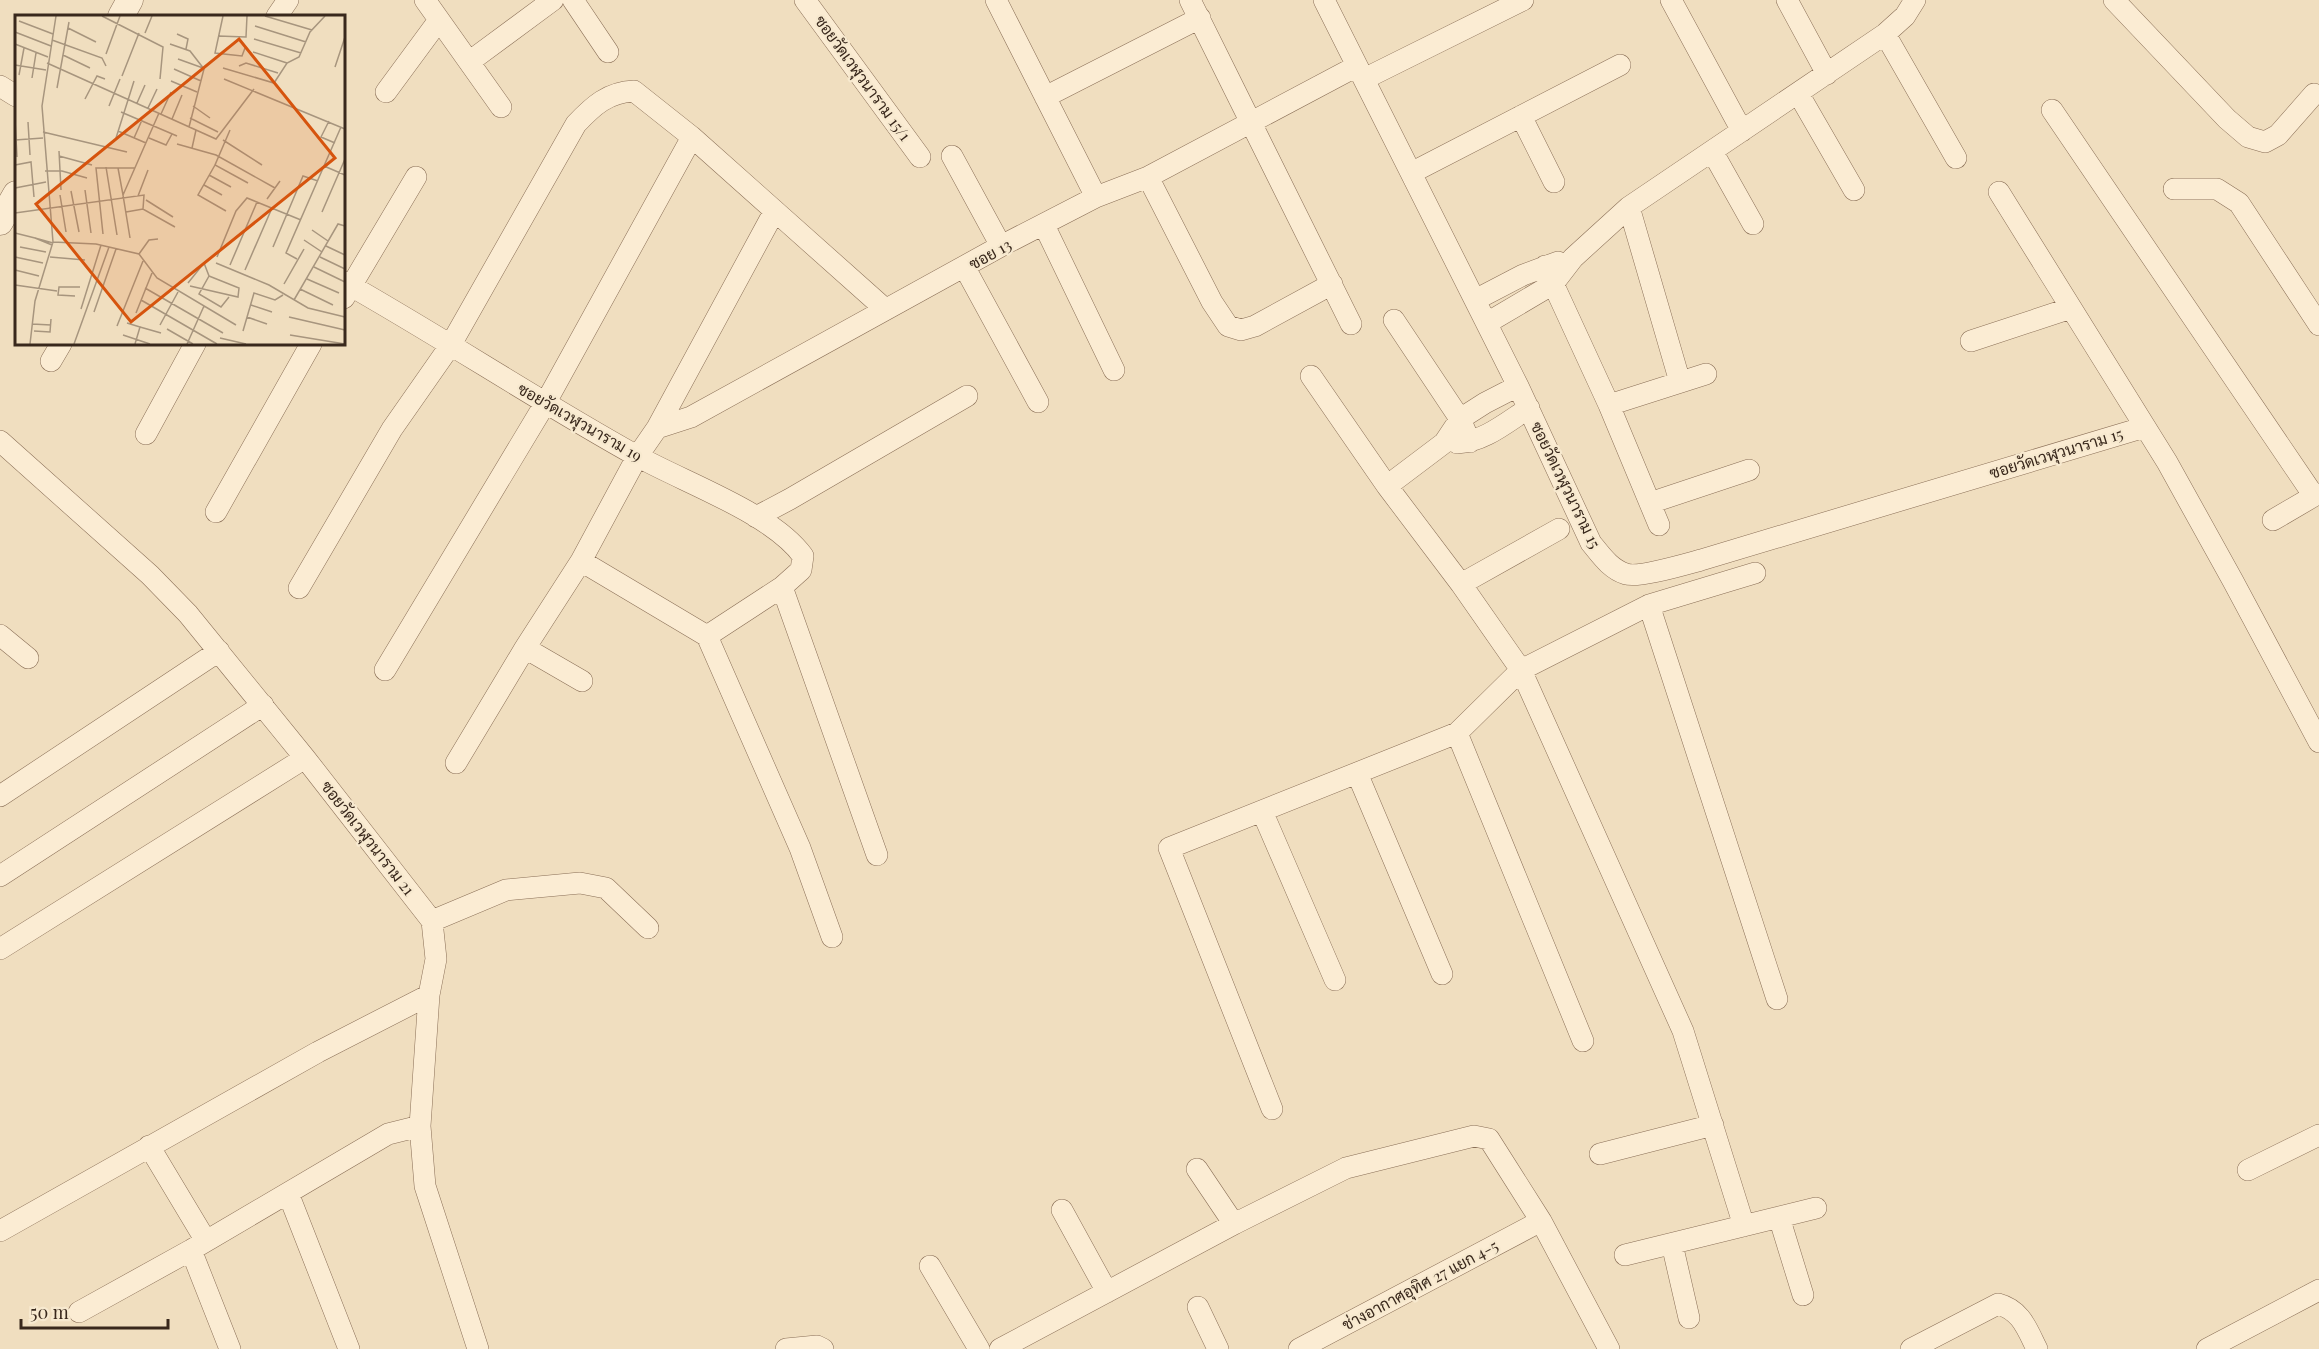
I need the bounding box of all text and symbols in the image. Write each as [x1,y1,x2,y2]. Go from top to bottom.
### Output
street label: ซอยวัดเวฬุวนาราม 15/1 [809,11,916,146]
inset map [15,15,345,345]
street label: ซอย 13 [965,233,1015,274]
street label: ซอยวัดเวฬุวนาราม 19 [513,377,646,467]
street label: ซอยวัดเวฬุวนาราม 15 [1525,418,1606,553]
street label: ซอยวัดเวฬุวนาราม 15 [1987,422,2126,485]
street label: ซอยวัดเวฬุวนาราม 21 [316,776,420,901]
street label: ช่างอากาศอุทิศ 27 แยก 4-5 [1338,1234,1502,1336]
scale bar [21,1292,168,1330]
text: 50 m [30,1300,69,1324]

